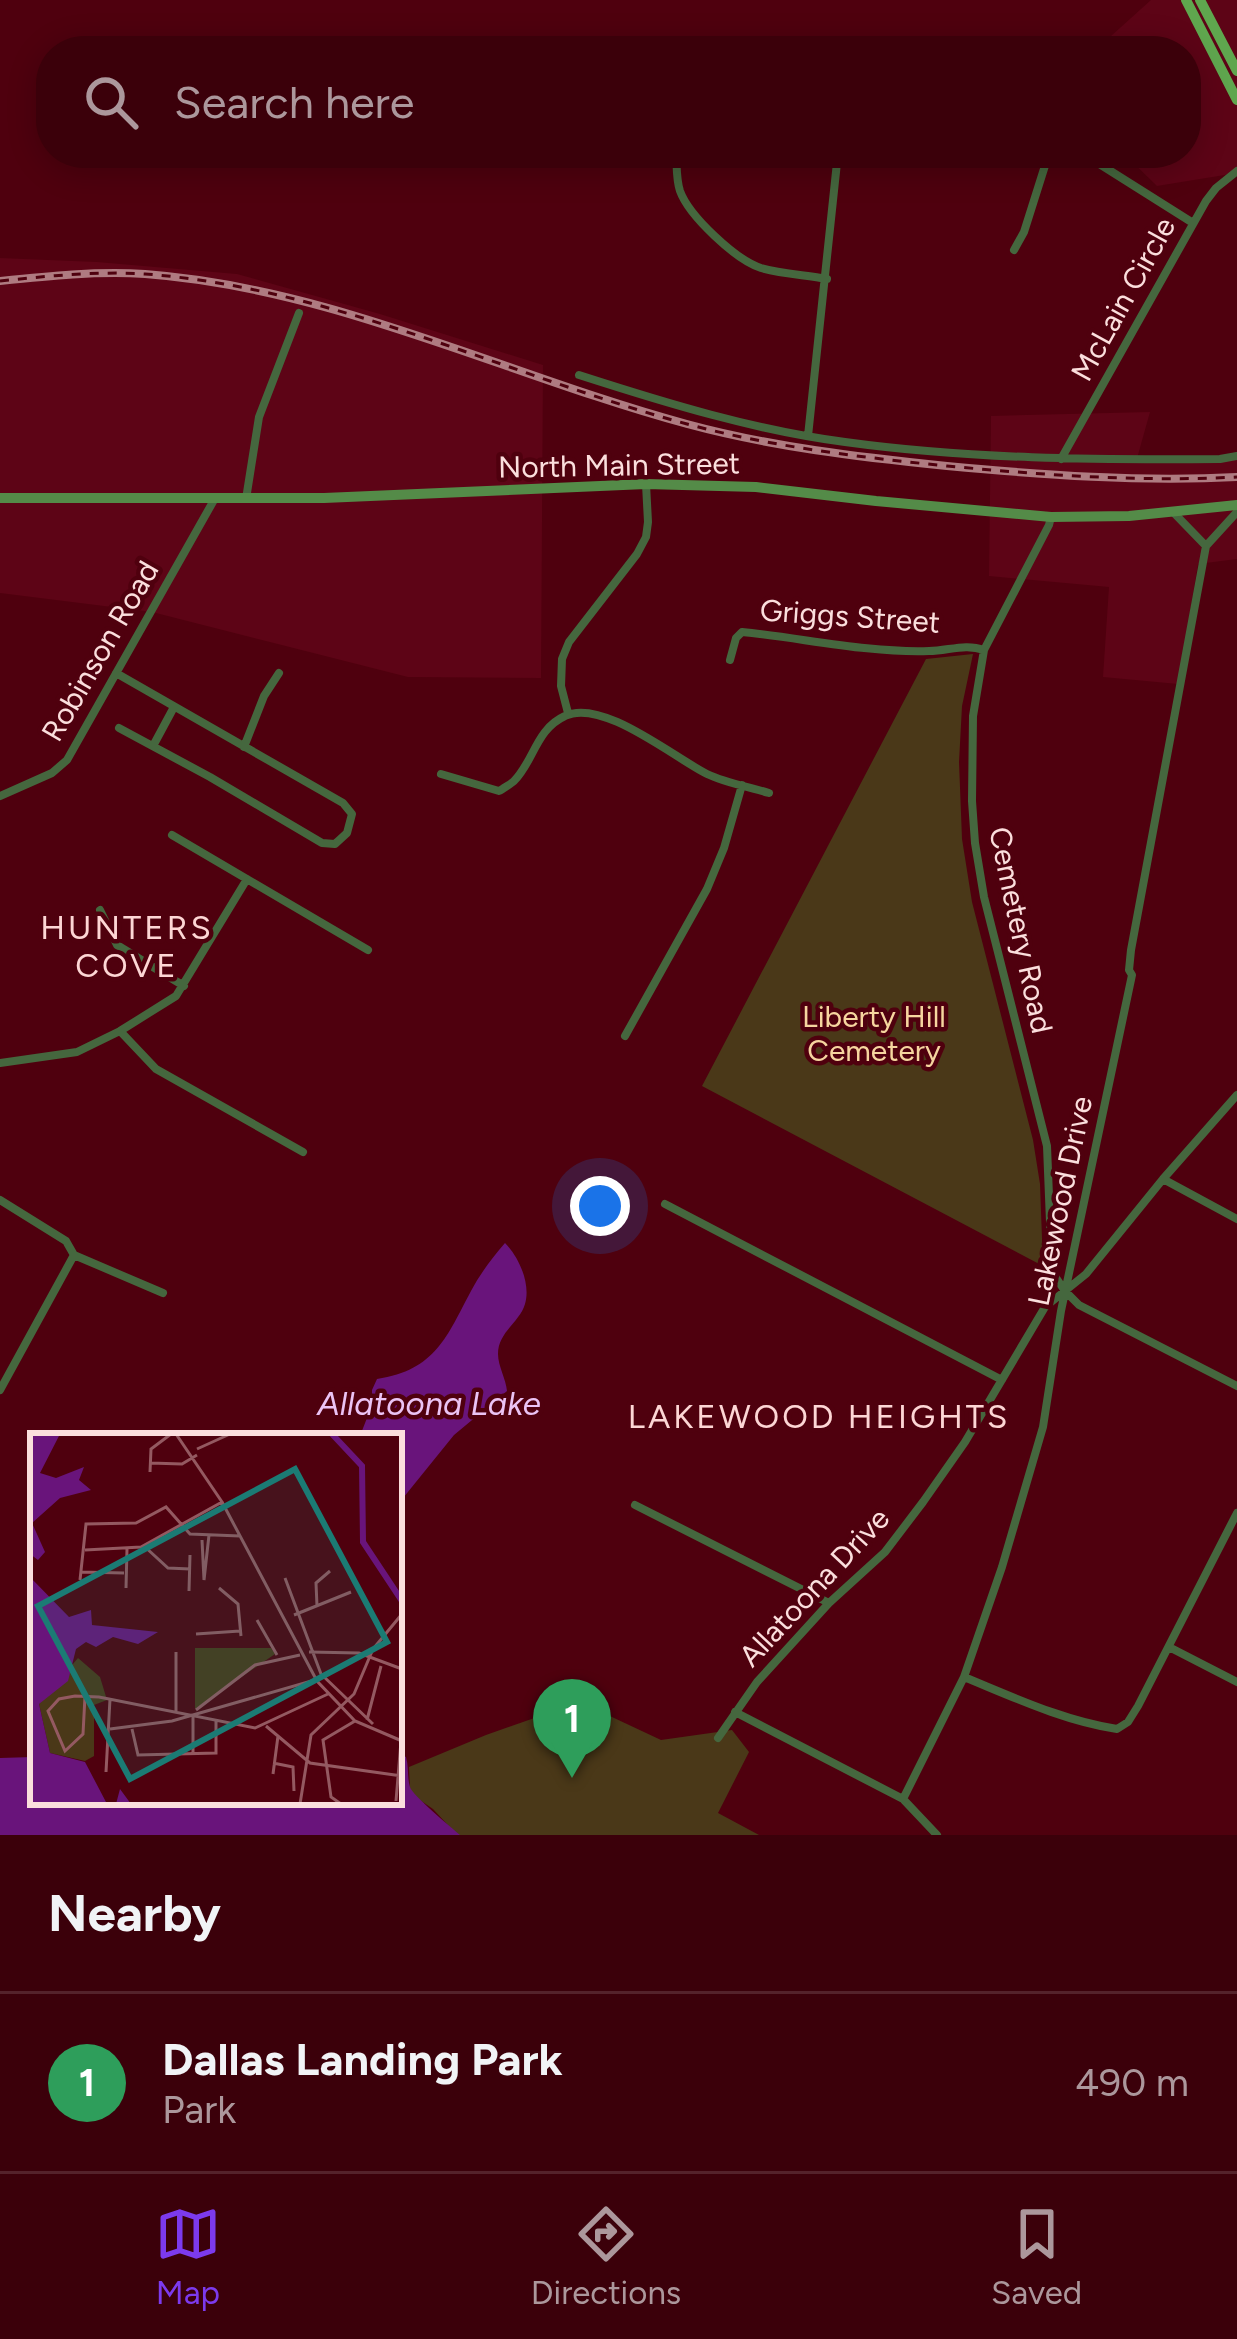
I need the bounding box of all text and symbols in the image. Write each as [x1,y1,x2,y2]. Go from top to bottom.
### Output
search box [36,36,1201,168]
icon: search [78,69,144,135]
text: Search here [174,75,414,129]
street label: McLain Circle [1063,211,1183,387]
street label: North Main Street [498,444,740,486]
street label: Robinson Road [33,554,167,748]
street label: Griggs Street [759,591,941,641]
street label: Cemetery Road [981,823,1061,1037]
district label: HUNTERS COVE [40,908,214,985]
park label: Liberty Hill Cemetery [802,998,946,1069]
street label: Lakewood Drive [1020,1093,1100,1309]
your location [570,1176,630,1236]
water label: Allatoona Lake [315,1384,541,1423]
district label: LAKEWOOD HEIGHTS [628,1397,1010,1436]
inset map [30,1433,402,1805]
street label: Allatoona Drive [731,1500,897,1674]
pin: 1 [533,1679,611,1778]
text: Nearby [48,1883,221,1944]
text: Dallas Landing Park [162,2032,563,2086]
text: 1 [79,2059,95,2106]
text: 490 m [1075,2059,1189,2106]
text: Park [162,2086,236,2133]
tab: Map [155,2201,221,2312]
tab: Directions [531,2201,681,2312]
tab: Saved [991,2201,1082,2312]

